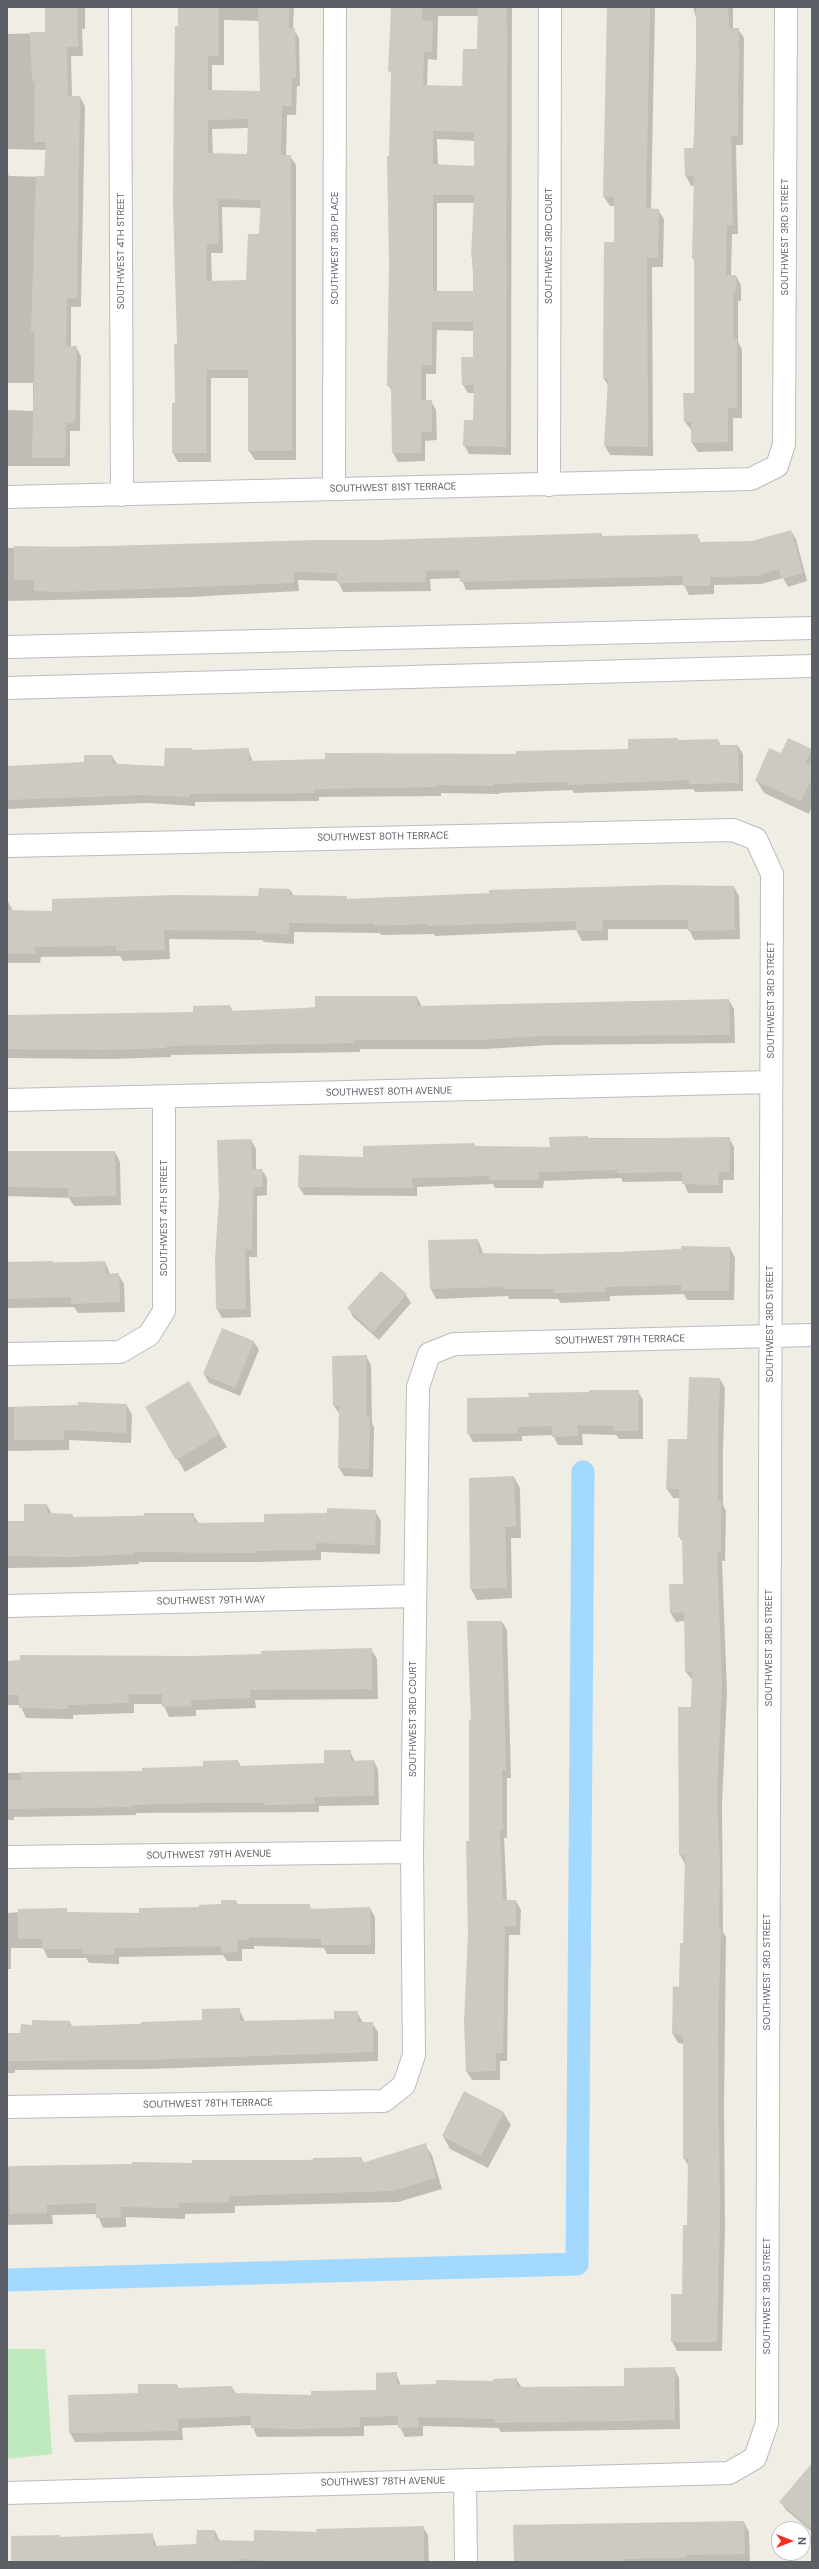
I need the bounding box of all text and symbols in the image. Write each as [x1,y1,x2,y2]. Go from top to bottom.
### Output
street label: SOUTHWEST 3RD STREET [779,178,791,296]
street label: SOUTHWEST 3RD COURT [543,188,555,304]
street label: SOUTHWEST 3RD PLACE [329,191,341,305]
street label: SOUTHWEST 4TH STREET [115,193,127,309]
street label: SOUTHWEST 81ST TERRACE [329,481,457,495]
street label: SOUTHWEST 80TH TERRACE [317,830,449,844]
street label: SOUTHWEST 3RD STREET [765,941,777,1059]
street label: SOUTHWEST 80TH AVENUE [326,1085,452,1099]
street label: SOUTHWEST 4TH STREET [158,1160,170,1276]
street label: SOUTHWEST 3RD STREET [764,1265,776,1383]
street label: SOUTHWEST 79TH TERRACE [555,1333,685,1347]
street label: SOUTHWEST 3RD STREET [763,1589,775,1707]
street label: SOUTHWEST 79TH WAY [157,1594,265,1608]
street label: SOUTHWEST 3RD COURT [407,1661,419,1777]
street label: SOUTHWEST 79TH AVENUE [146,1848,272,1862]
street label: SOUTHWEST 3RD STREET [761,1913,773,2031]
street label: SOUTHWEST 78TH TERRACE [143,2097,273,2111]
street label: SOUTHWEST 3RD STREET [761,2237,773,2355]
street label: SOUTHWEST 78TH AVENUE [320,2475,446,2489]
north arrow [771,2521,811,2561]
text: N [795,2537,809,2545]

